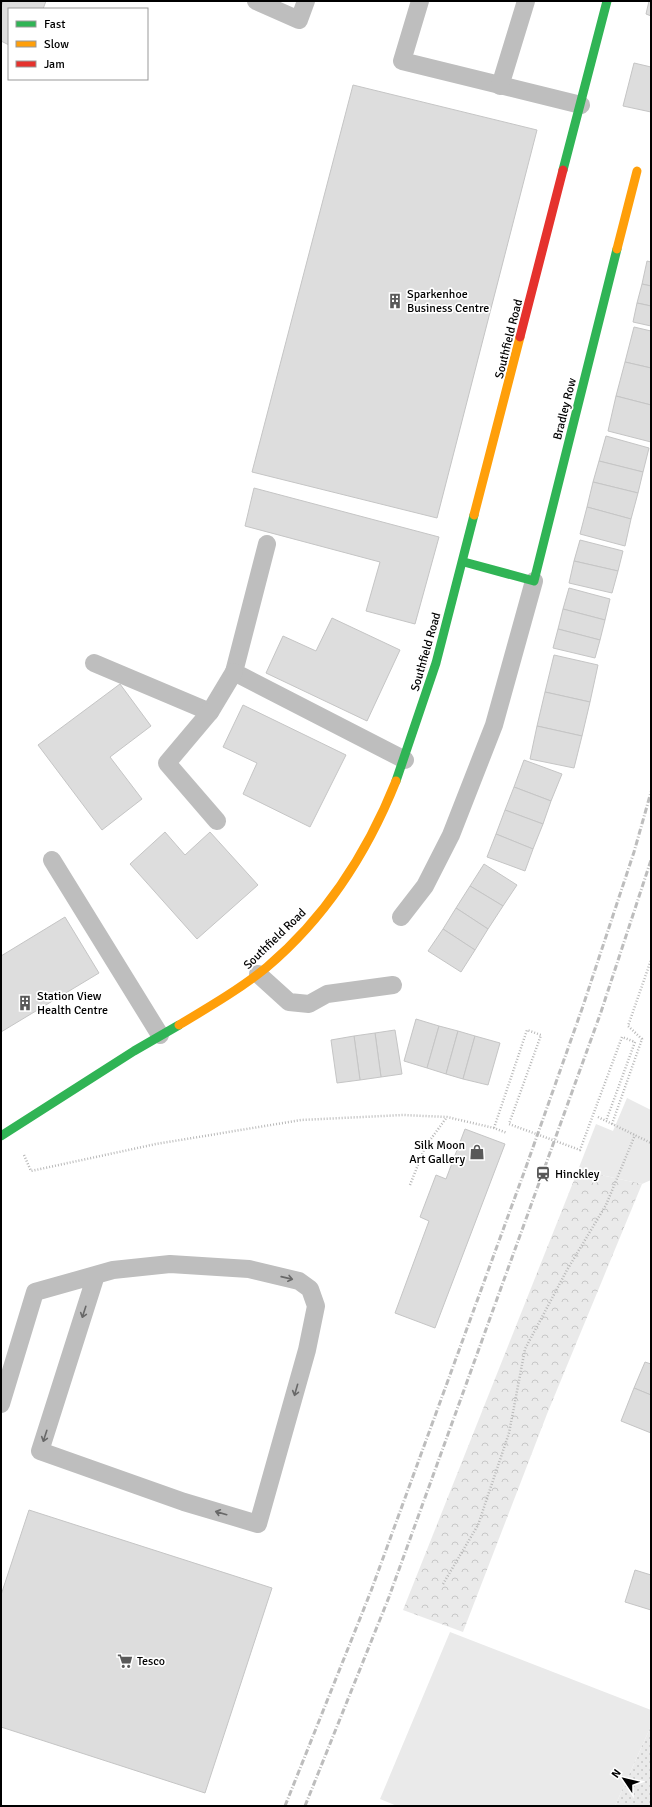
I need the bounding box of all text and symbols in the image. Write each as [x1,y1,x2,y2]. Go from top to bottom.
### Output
legend [8,8,148,80]
text: Fast [44,17,65,32]
text: Slow [44,37,69,52]
text: Jam [44,57,65,72]
place label: Sparkenhoe Business Centre [407,287,489,316]
building icon: Sparkenhoe Business Centre [386,292,404,310]
street label: Southfield Road [492,298,526,380]
street label: Bradley Row [550,376,580,441]
street label: Southfield Road [408,611,444,693]
street label: Southfield Road [241,905,309,973]
place label: Station View Health Centre [37,989,108,1018]
building icon: Station View Health Centre [16,994,34,1012]
place label: Silk Moon Art Gallery [409,1138,465,1167]
shop icon: Silk Moon Art Gallery [468,1143,486,1161]
station icon: Hinckley [534,1165,552,1183]
place label: Hinckley [555,1167,600,1182]
one-way arrow [280,1275,293,1282]
one-way arrow [80,1306,88,1318]
one-way arrow [291,1383,299,1396]
one-way arrow [41,1429,48,1442]
one-way arrow [215,1509,228,1516]
supermarket icon: Tesco [116,1652,134,1670]
place label: Tesco [137,1654,165,1669]
north arrow [604,1759,644,1799]
text: N [609,1767,624,1780]

